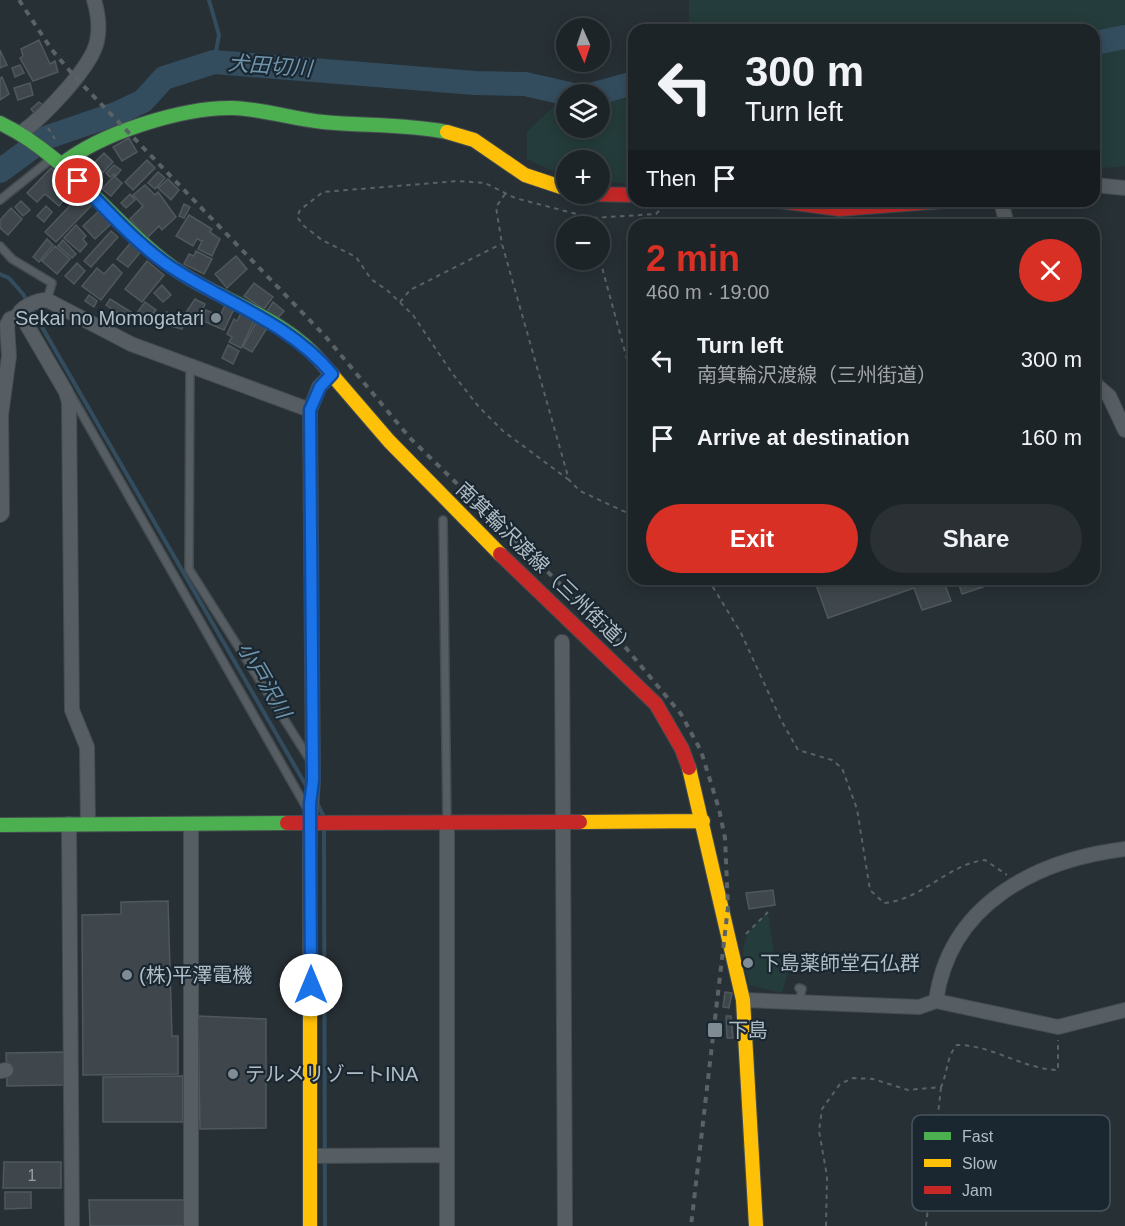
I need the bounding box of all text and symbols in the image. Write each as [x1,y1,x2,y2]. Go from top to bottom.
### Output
north arrow [556,18,610,72]
map controls [556,18,610,270]
icon: left [646,48,724,126]
text: 300 m [745,48,864,95]
water label: 犬田切川 [227,51,315,80]
button: layers [556,84,610,138]
text: Turn left [745,97,843,127]
button: + [556,150,610,204]
pin [52,155,103,206]
icon: arrive [708,162,741,195]
icon: arrive [61,164,94,197]
text: Then [646,166,696,191]
button: − [556,216,610,270]
text: 2 min [646,238,740,279]
button: close [1019,239,1082,302]
text: 460 m · 19:00 [646,281,769,303]
place label: Sekai no Momogatari [15,307,204,329]
marker: Sekai no Momogatari [209,311,223,325]
text: Turn left [697,333,783,358]
icon: left [646,344,679,377]
text: 300 m [1021,347,1082,372]
text: 南箕輪沢渡線（三州街道） [697,364,937,386]
icon: arrive [646,422,679,455]
text: Arrive at destination [697,425,910,450]
text: 160 m [1021,425,1082,450]
street label: 南箕輪沢渡線（三州街道） [452,478,640,660]
button: Exit [646,504,858,573]
button: Share [870,504,1082,573]
water label: 小戸沢川 [233,638,296,724]
place label: 下島薬師堂石仏群 [760,952,920,974]
position arrow [279,953,343,1017]
marker: 下島薬師堂石仏群 [741,956,755,970]
place label: (株)平澤電機 [139,964,252,986]
marker: (株)平澤電機 [120,968,134,982]
place label: 下島 [728,1019,768,1041]
marker: 下島 [706,1021,724,1039]
place label: テルメリゾートINA [245,1063,419,1085]
marker: テルメリゾートINA [226,1067,240,1081]
legend [912,1115,1110,1211]
text: Fast [962,1128,994,1145]
text: Slow [962,1155,997,1172]
house number: 1 [28,1167,37,1184]
text: Jam [962,1182,992,1199]

